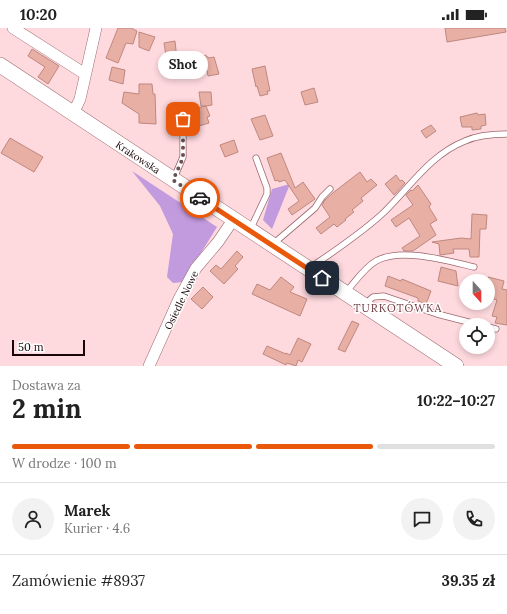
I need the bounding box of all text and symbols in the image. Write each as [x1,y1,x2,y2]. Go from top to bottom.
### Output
text: 10:20 [20,5,57,24]
callout: Shot [158,51,208,79]
text: Shot [169,56,197,73]
pin [166,102,200,136]
icon: bag [172,108,194,130]
street label: Krakowska [113,138,162,177]
courier [180,178,220,218]
icon: car [189,187,211,209]
pin [305,261,339,295]
icon: home [311,267,333,289]
street label: Osiedle Nowe [162,268,202,332]
north arrow [459,274,495,310]
map controls [459,274,495,354]
district label: TURKOTÓWKA [353,301,443,315]
button: locate [459,318,495,354]
scale bar [12,338,85,357]
text: 50 m [18,340,44,354]
text: Dostawa za [12,377,81,394]
text: 10:22–10:27 [417,391,495,410]
text: 2 min [12,392,82,425]
text: W drodze · 100 m [12,455,117,472]
button: person [12,498,54,540]
button: chat [401,498,443,540]
button: phone [453,498,495,540]
text: Marek [64,501,110,520]
text: Kurier · 4.6 [64,520,130,537]
text: Zamówienie #8937 [12,571,145,590]
text: 39.35 zł [442,571,495,590]

